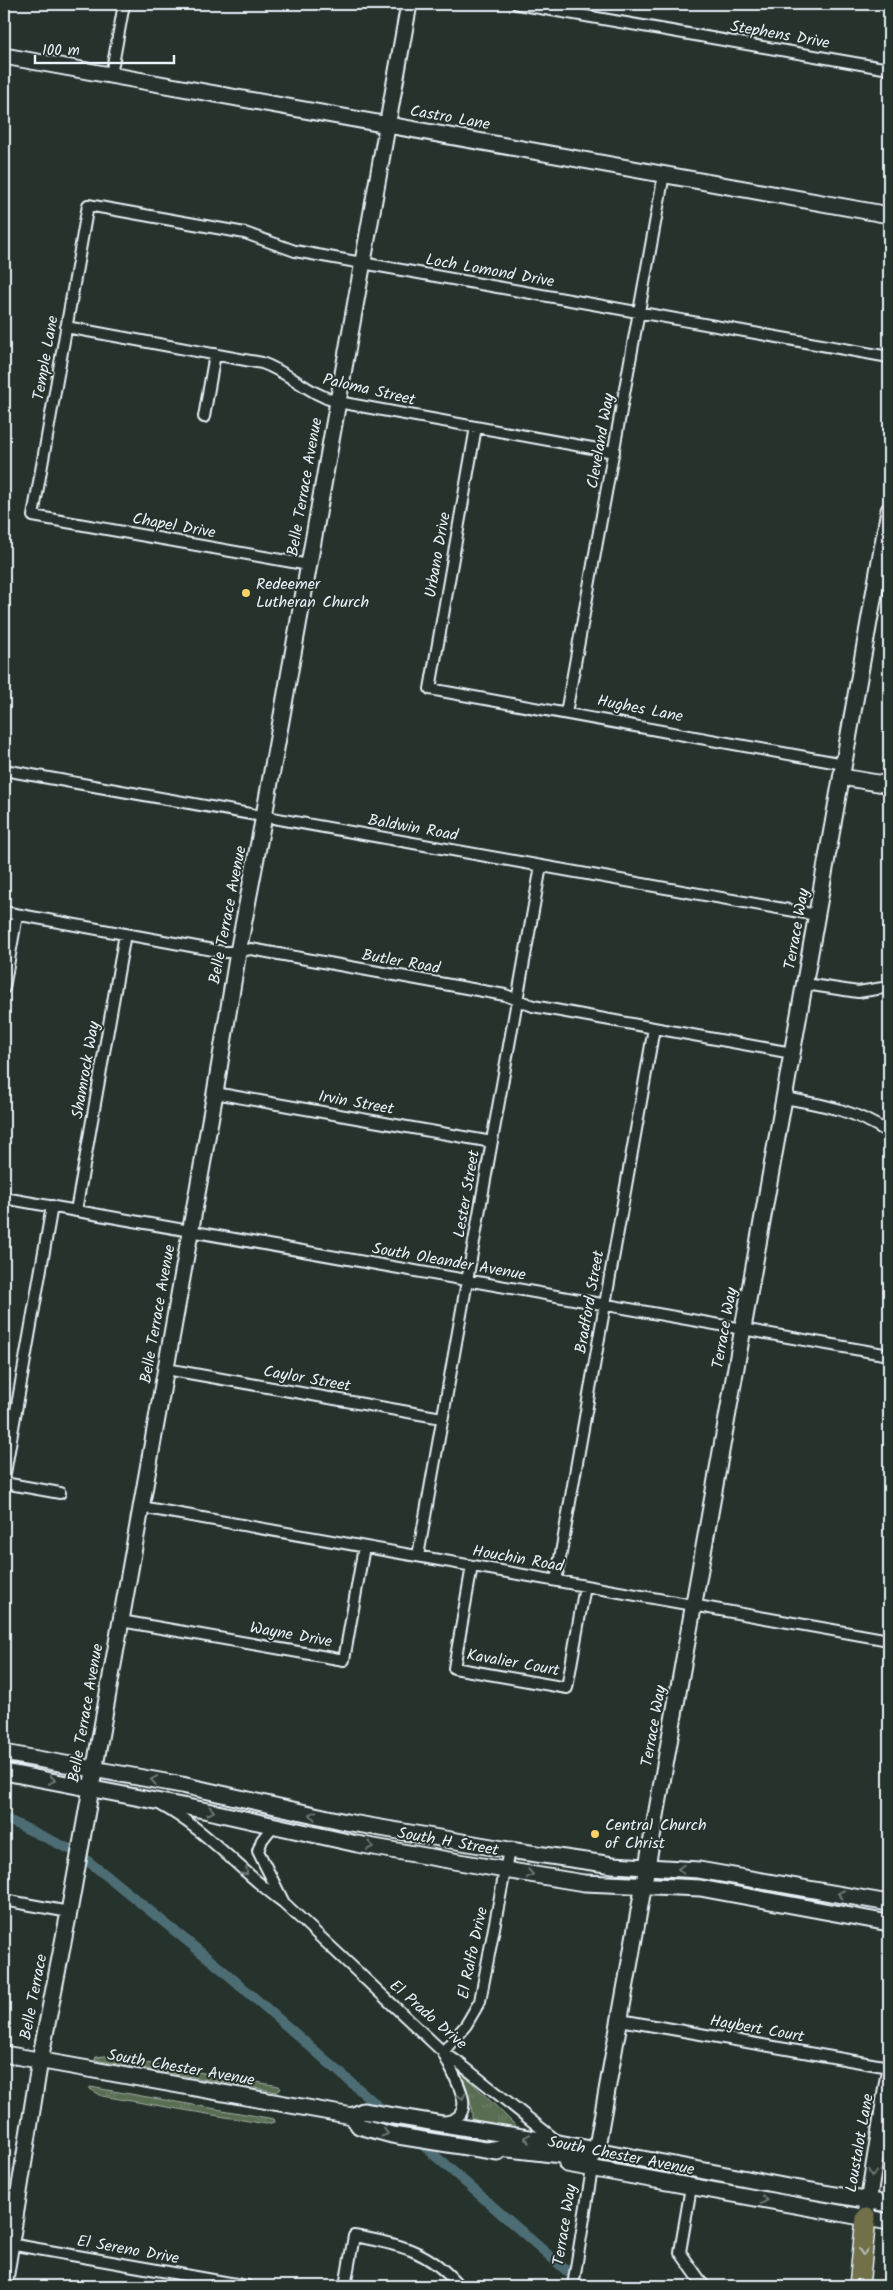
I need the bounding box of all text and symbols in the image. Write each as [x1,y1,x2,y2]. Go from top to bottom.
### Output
street label: Stephens Drive [728,14,832,56]
scale bar [35,32,174,64]
text: 100 m [42,39,80,63]
street label: Castro Lane [408,99,492,137]
street label: Loch Lomond Drive [424,247,556,295]
street label: Temple Lane [26,314,66,402]
street label: Paloma Street [320,367,419,413]
street label: Cleveland Way [580,391,622,491]
street label: Belle Terrace Avenue [280,416,330,558]
street label: Chapel Drive [130,506,218,546]
street label: Urbano Drive [418,510,458,600]
place label: Redeemer Lutheran Church [256,572,369,615]
marker: Redeemer Lutheran Church [240,587,252,599]
street label: Hughes Lane [595,688,685,730]
street label: Baldwin Road [366,808,461,848]
street label: Belle Terrace Avenue [202,844,254,986]
street label: Terrace Way [778,886,817,972]
street label: Butler Road [360,943,443,981]
street label: Shamrock Way [65,1019,107,1121]
street label: Irvin Street [316,1084,397,1122]
street label: Lester Street [447,1147,487,1240]
street label: South Oleander Avenue [370,1236,528,1288]
street label: Belle Terrace Avenue [133,1243,183,1385]
street label: Bradford Street [569,1248,612,1356]
street label: Terrace Way [706,1285,745,1371]
street label: Caylor Street [261,1359,353,1399]
street label: Houchin Road [470,1539,567,1579]
street label: Wayne Drive [248,1615,334,1655]
street label: Belle Terrace Avenue [61,1642,111,1784]
street label: Kavalier Court [465,1643,562,1684]
street label: Terrace Way [635,1683,674,1769]
one-way arrow [47,1775,56,1785]
one-way arrow [150,1775,159,1785]
one-way arrow [207,1805,216,1816]
one-way arrow [308,1811,317,1821]
place label: Central Church of Christ [605,1813,707,1856]
street label: South H Street [395,1821,501,1863]
marker: Central Church of Christ [589,1828,601,1840]
one-way arrow [366,1840,374,1850]
one-way arrow [677,1863,685,1874]
one-way arrow [239,1866,248,1875]
one-way arrow [526,1868,535,1878]
one-way arrow [837,1890,846,1900]
street label: El Ralfo Drive [451,1905,495,2001]
street label: Belle Terrace [13,1952,55,2042]
street label: El Prado Drive [383,1974,473,2056]
street label: Haybert Court [708,2008,807,2050]
street label: South Chester Avenue [105,2043,257,2093]
one-way arrow [456,2091,467,2100]
street label: Loustalot Lane [839,2092,881,2194]
one-way arrow [380,2127,388,2137]
street label: South Chester Avenue [545,2130,697,2182]
one-way arrow [523,2134,531,2144]
one-way arrow [868,2168,878,2177]
street label: Terrace Way [546,2182,584,2268]
one-way arrow [759,2195,768,2205]
street label: El Sereno Drive [75,2229,181,2271]
one-way arrow [857,2249,868,2257]

